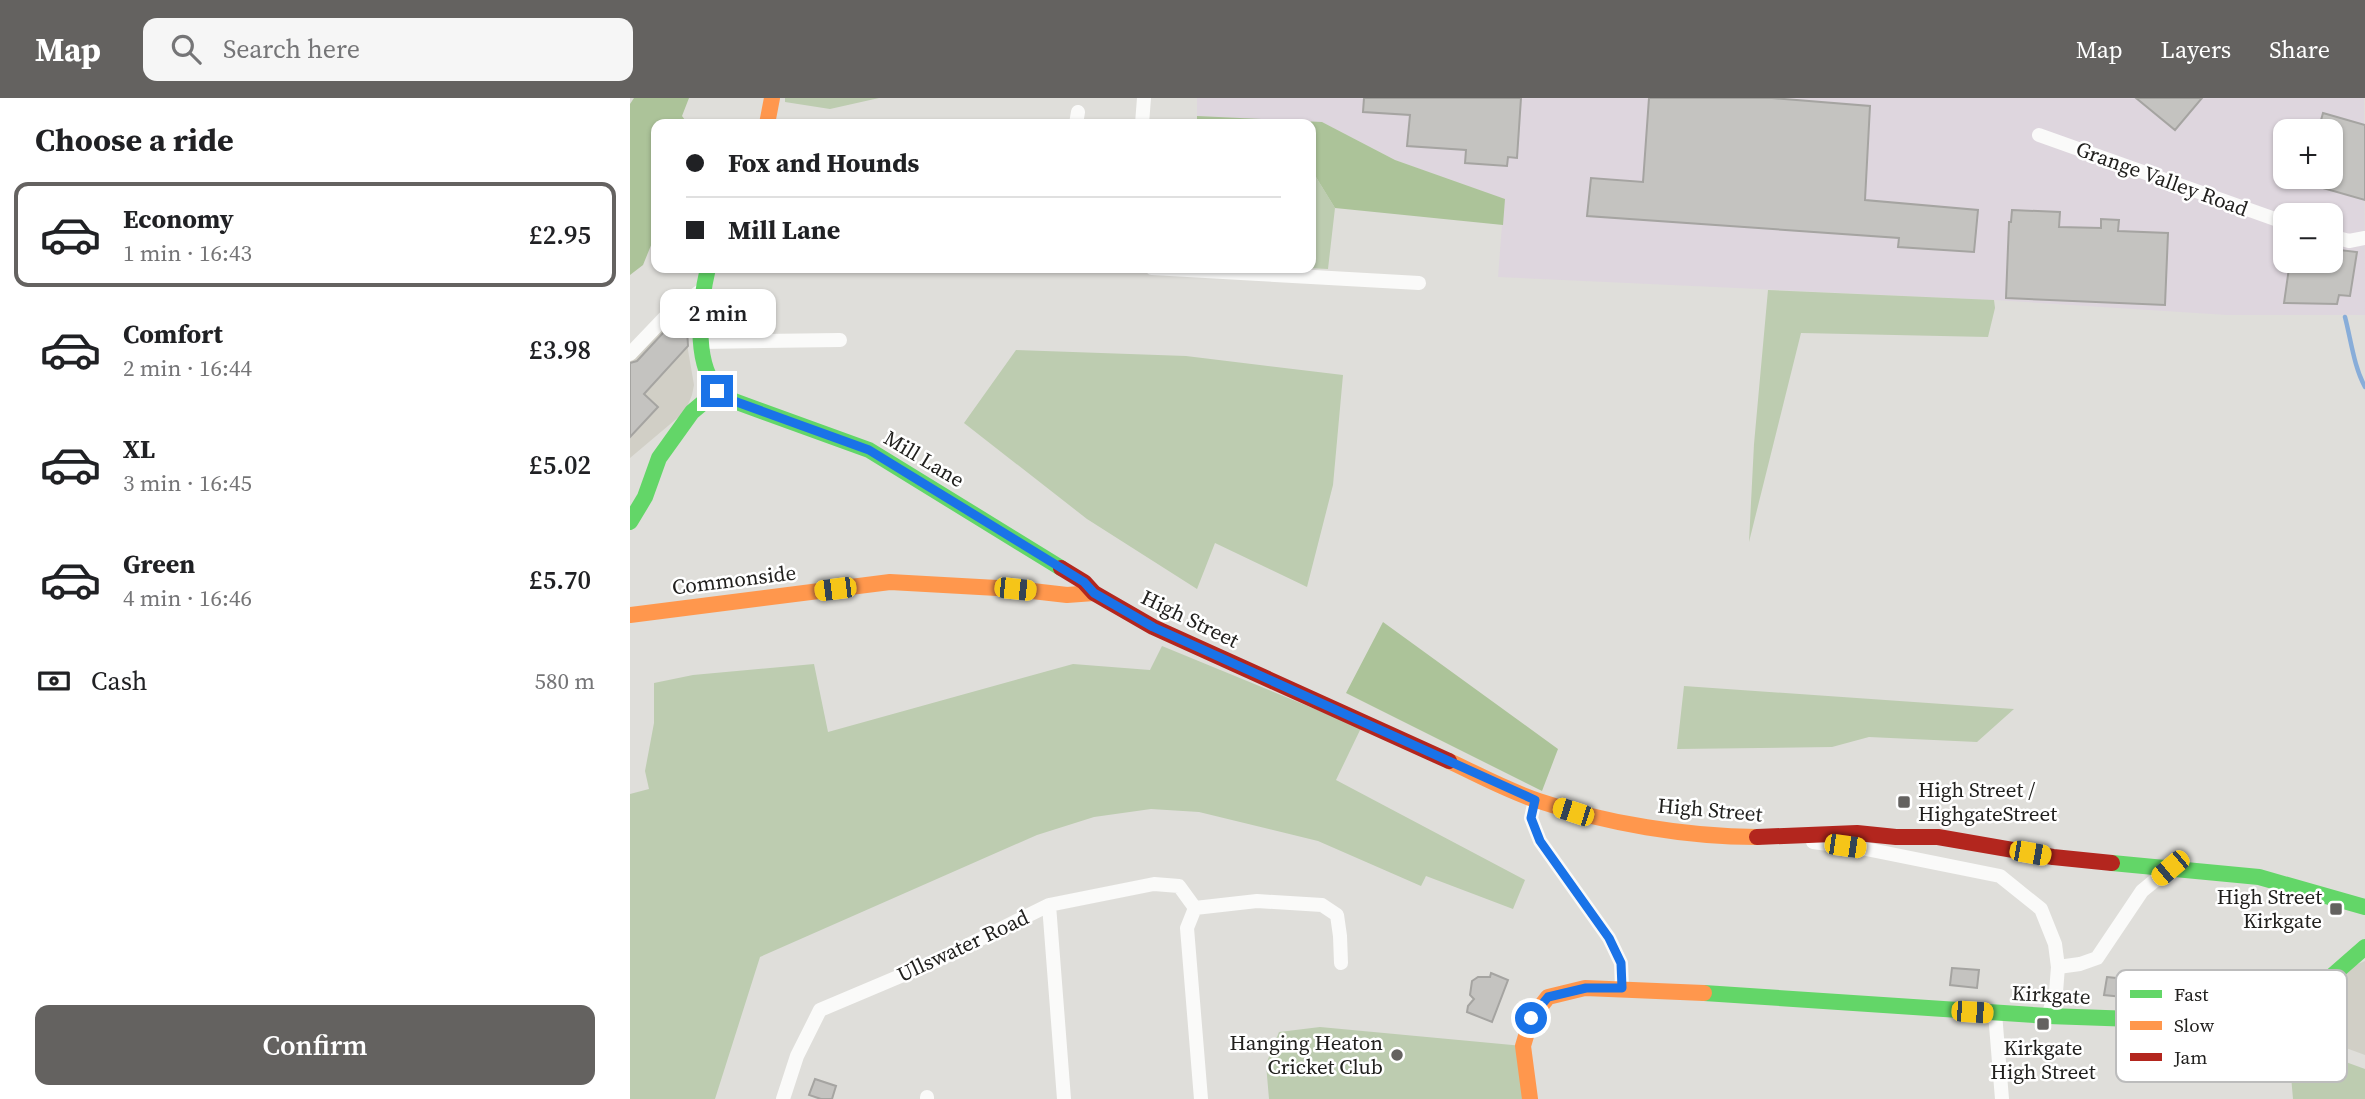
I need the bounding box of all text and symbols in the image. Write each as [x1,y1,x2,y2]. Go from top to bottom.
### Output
search box [143,18,633,81]
text: Map [35,27,101,72]
icon: search [167,30,205,68]
text: Search here [223,31,360,67]
text: Map [2076,33,2123,66]
text: Layers [2161,33,2231,66]
text: Share [2269,33,2330,66]
text: Choose a ride [35,118,234,162]
map controls [2273,119,2343,273]
button: + [2273,119,2343,189]
street label: Grange Valley Road [2072,134,2252,223]
text: Fox and Hounds [728,145,919,181]
text: Economy [123,201,234,237]
icon: car [39,203,102,266]
button: − [2273,203,2343,273]
text: Mill Lane [728,212,840,248]
text: £2.95 [529,217,591,253]
text: 1 min · 16:43 [123,237,252,269]
callout: 2 min [659,289,775,338]
text: 2 min [688,297,748,329]
text: Comfort [123,316,223,352]
icon: car [39,318,102,381]
text: £3.98 [529,332,591,368]
text: 2 min · 16:44 [123,352,252,384]
route end [701,375,733,407]
street label: Mill Lane [879,423,970,494]
text: XL [123,431,155,467]
icon: car [39,433,102,496]
text: £5.02 [529,447,591,483]
text: 3 min · 16:45 [123,467,252,499]
text: Green [123,546,195,582]
icon: car [39,548,102,611]
street label: Commonside [670,558,798,602]
text: £5.70 [529,562,591,598]
car [813,576,858,602]
car [994,576,1037,602]
text: 4 min · 16:46 [123,582,252,614]
street label: High Street [1137,582,1244,655]
icon: cash [35,662,73,700]
text: Cash [91,663,147,699]
text: 580 m [534,665,595,697]
place label: High Street / HighgateStreet [1918,775,2057,828]
street label: High Street [1656,790,1764,829]
marker: High Street / HighgateStreet [1896,794,1912,810]
car [1550,796,1597,828]
car [1823,833,1868,859]
car [2008,839,2053,867]
car [2148,846,2193,890]
place label: High Street Kirkgate [2217,882,2322,935]
marker: High Street Kirkgate [2328,901,2344,917]
street label: Ullswater Road [892,902,1033,989]
legend [2116,970,2347,1082]
street label: Kirkgate [2011,978,2091,1011]
text: Fast [2174,981,2209,1007]
car [1951,1000,1994,1024]
route start [1515,1002,1547,1034]
button: Confirm [35,1005,595,1085]
text: Slow [2174,1012,2215,1038]
marker: Kirkgate High Street [2035,1016,2051,1032]
place label: Hanging Heaton Cricket Club [1230,1028,1383,1081]
place label: Kirkgate High Street [1990,1033,2096,1086]
text: Jam [2173,1044,2207,1070]
marker: Hanging Heaton Cricket Club [1389,1047,1405,1063]

